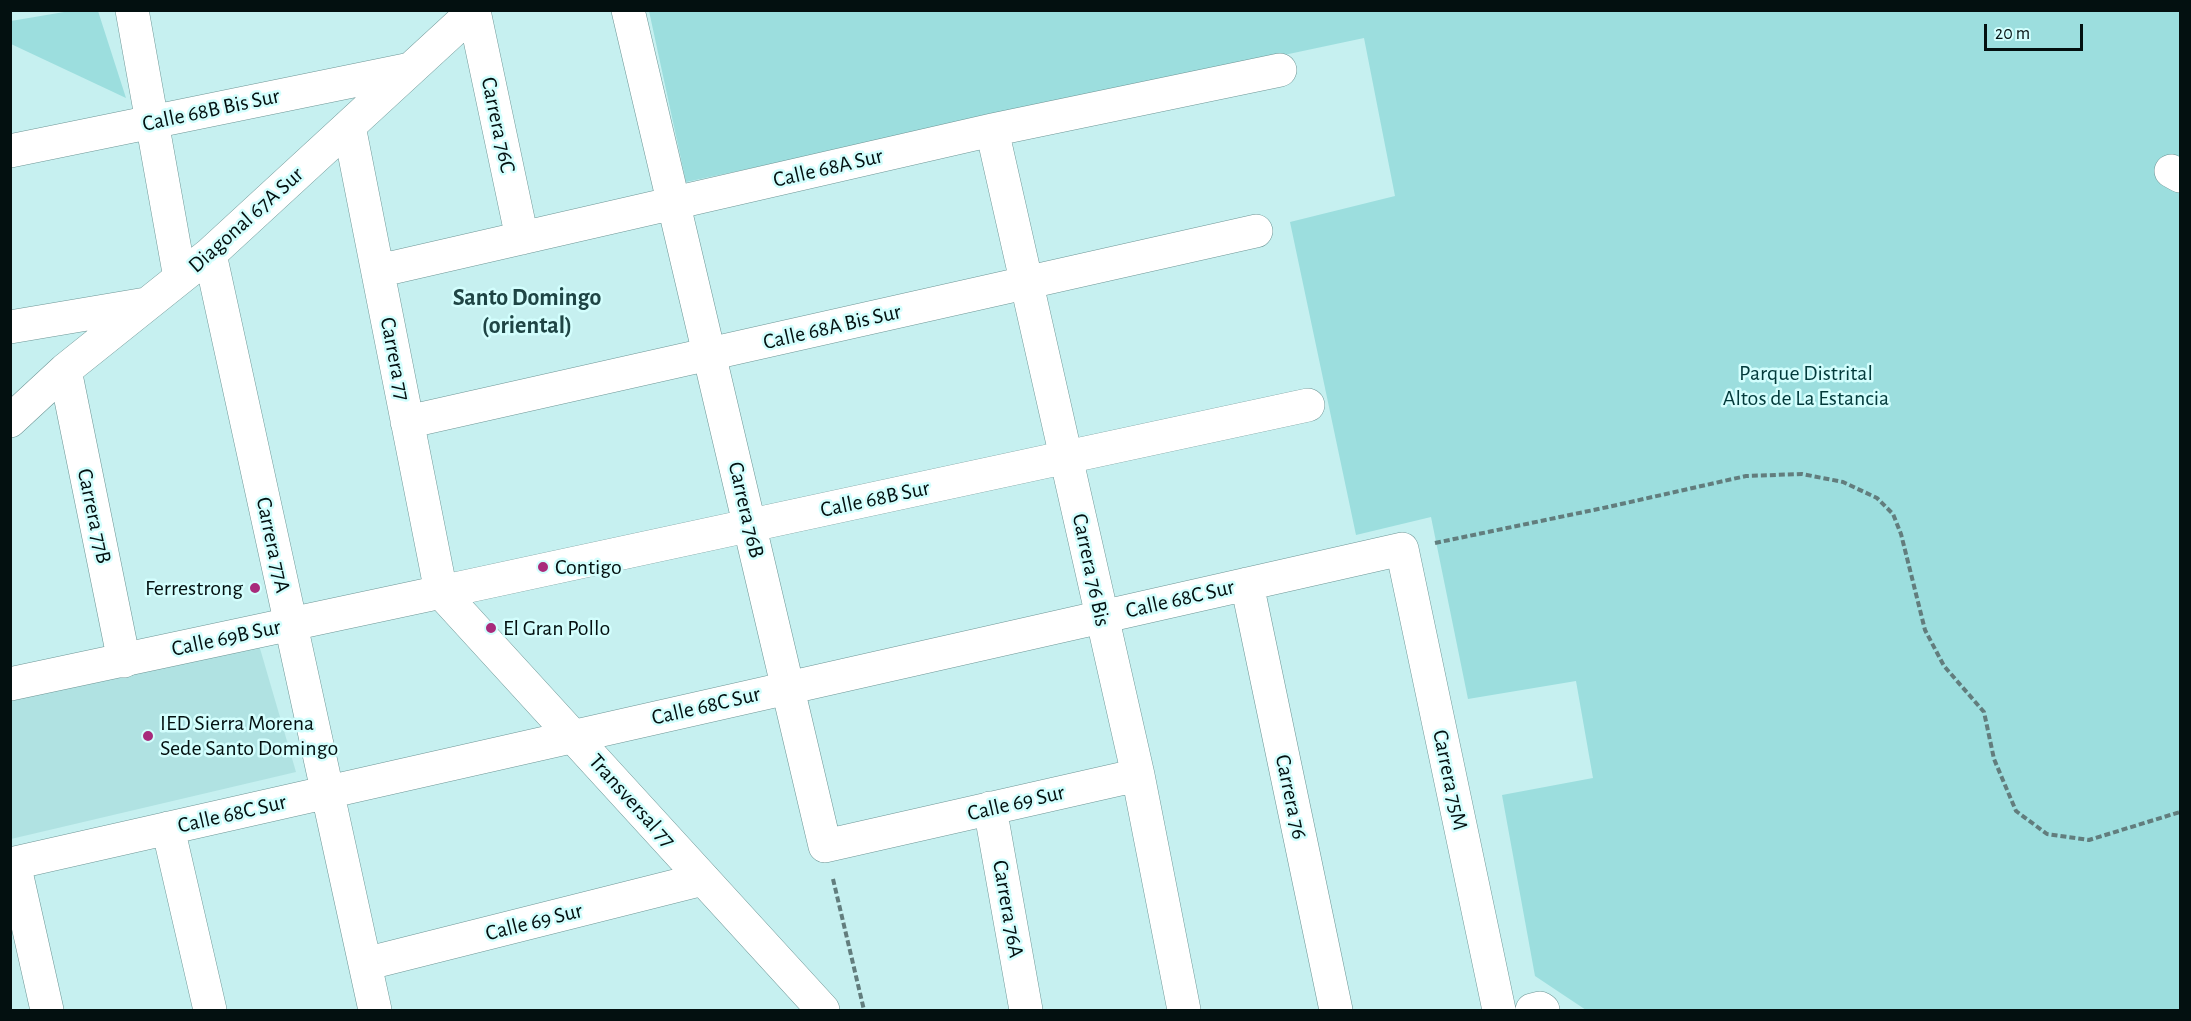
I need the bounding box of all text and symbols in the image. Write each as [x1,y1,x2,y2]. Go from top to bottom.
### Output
scale bar [1987,12,2086,50]
text: 20 m [1995,25,2030,43]
street label: Carrera 76C [475,75,521,175]
street label: Calle 68B Bis Sur [140,83,282,137]
street label: Calle 68A Sur [771,143,885,193]
street label: Diagonal 67A Sur [183,161,309,279]
district label: Santo Domingo (oriental) [453,284,601,340]
street label: Calle 68A Bis Sur [760,298,904,356]
street label: Carrera 77 [374,315,416,403]
park label: Parque Distrital Altos de La Estancia [1723,360,1889,412]
street label: Carrera 76B [722,459,770,561]
street label: Carrera 77B [71,466,117,566]
street label: Calle 68B Sur [818,475,932,523]
street label: Carrera 77A [250,495,296,595]
street label: Carrera 76 Bis [1066,511,1116,629]
place label: Contigo [555,554,622,580]
marker: Contigo [536,560,550,574]
street label: Calle 68C Sur [1123,574,1237,624]
place label: Ferrestrong [145,575,243,601]
marker: Ferrestrong [248,581,262,595]
street label: Calle 69B Sur [169,614,283,662]
place label: El Gran Pollo [503,615,610,641]
marker: El Gran Pollo [484,621,498,635]
street label: Calle 68C Sur [649,681,763,731]
place label: IED Sierra Morena Sede Santo Domingo [160,710,338,762]
street label: Carrera 75M [1426,727,1474,833]
marker: IED Sierra Morena Sede Santo Domingo [141,729,155,743]
street label: Transversal 77 [583,748,681,854]
street label: Carrera 76 [1269,752,1313,842]
street label: Calle 69 Sur [965,779,1067,827]
street label: Calle 68C Sur [175,789,289,839]
street label: Carrera 76A [986,858,1030,960]
street label: Calle 69 Sur [483,897,585,947]

